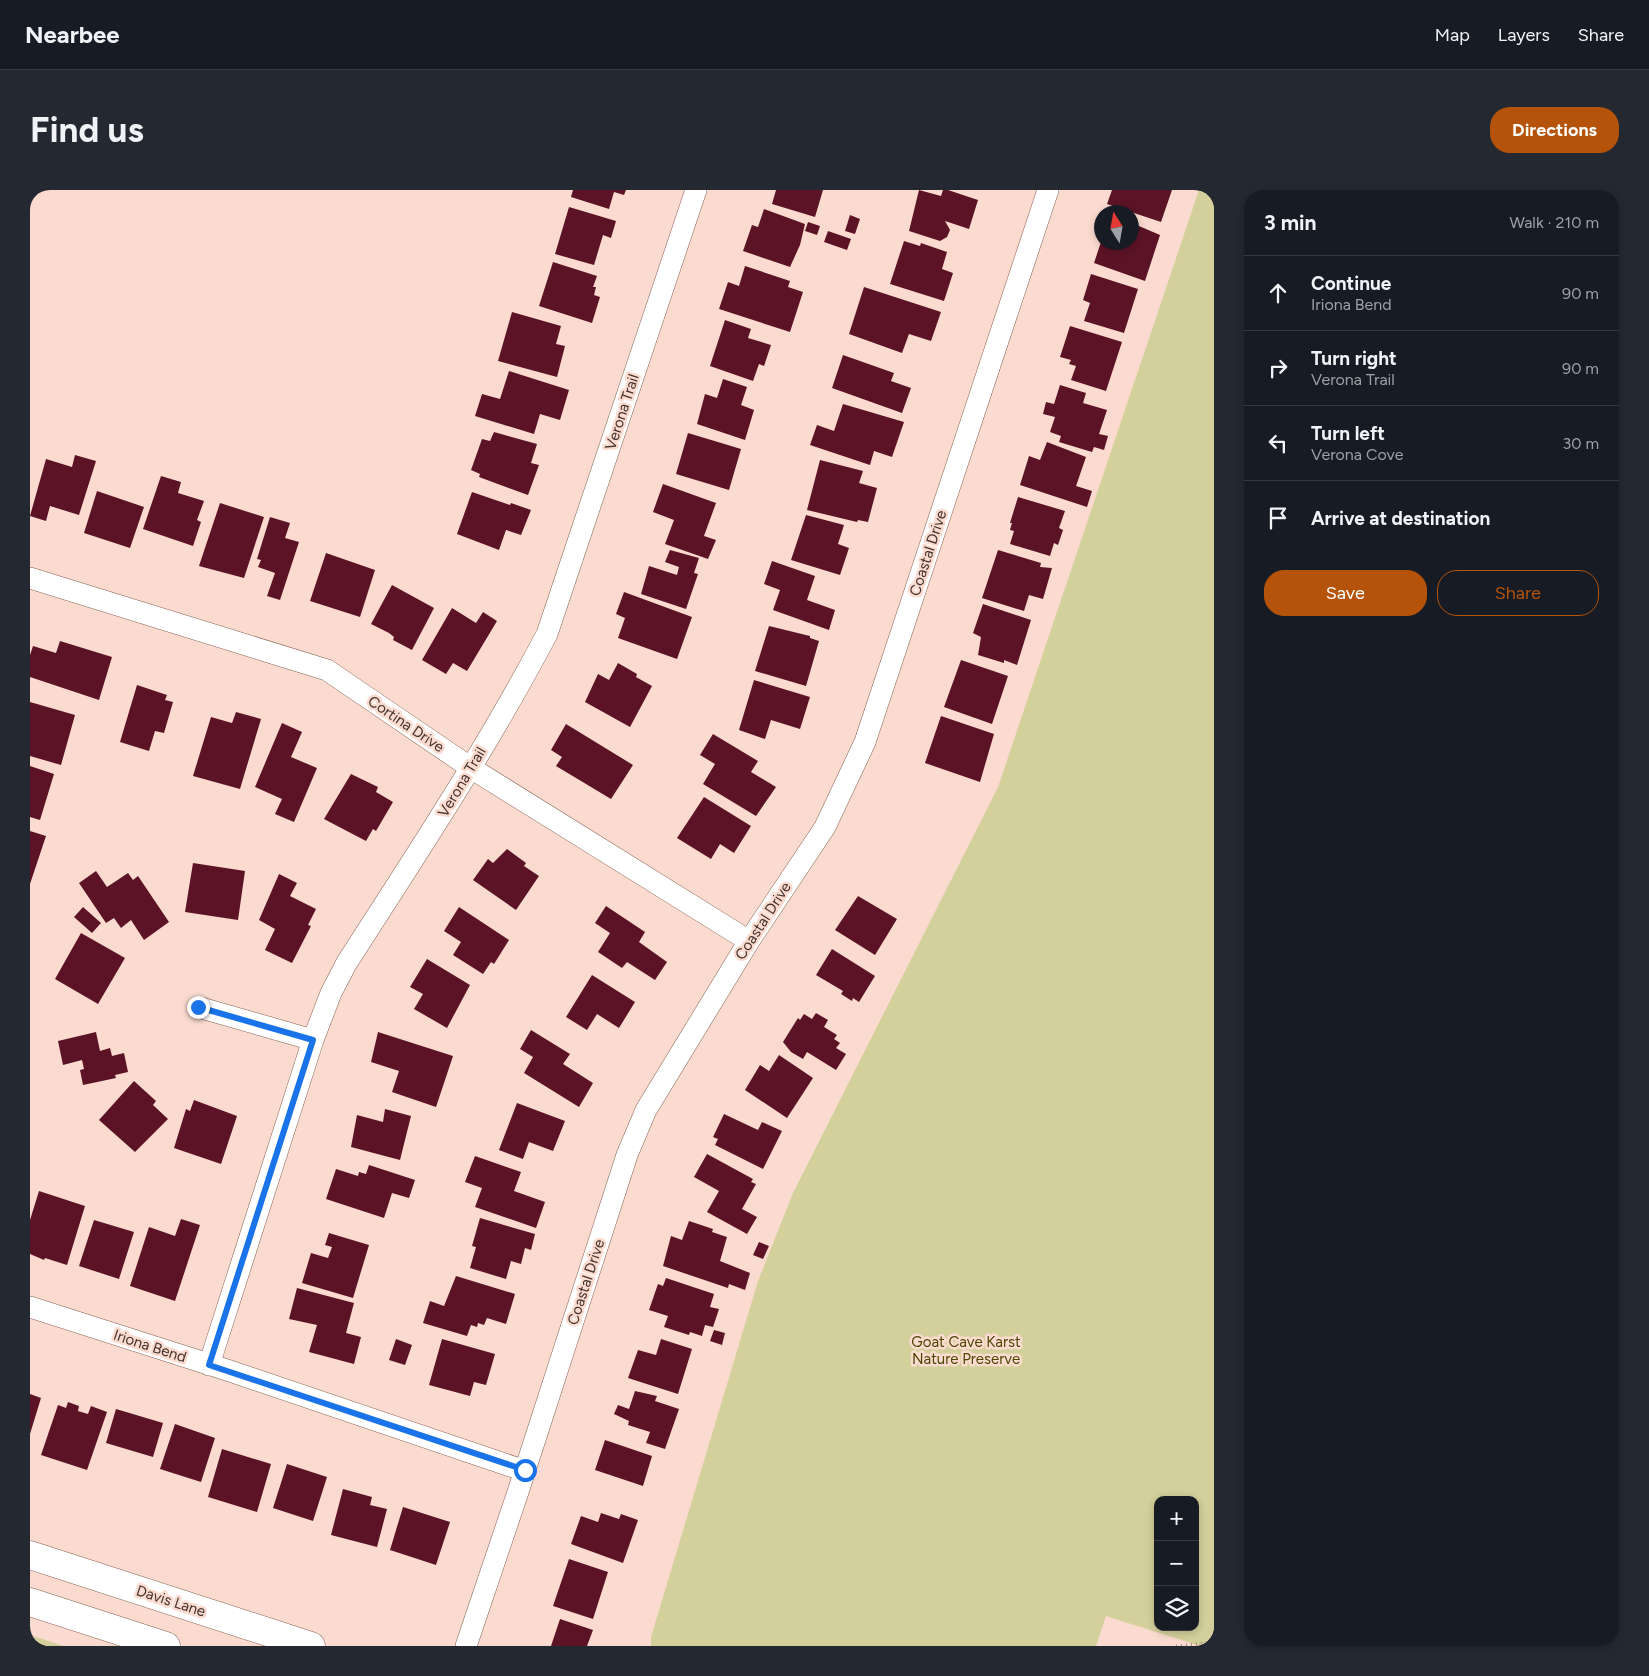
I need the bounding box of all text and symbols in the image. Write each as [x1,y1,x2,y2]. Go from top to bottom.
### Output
text: Nearbee [25,20,120,49]
text: Map [1435,24,1470,46]
text: Layers [1498,24,1550,46]
text: Share [1578,24,1624,46]
button: Directions [1490,107,1619,153]
text: Find us [30,109,144,151]
north arrow [1094,205,1139,250]
text: 3 min [1264,210,1316,235]
text: Walk · 210 m [1510,213,1599,232]
text: Continue [1311,272,1391,295]
icon: ahead [1264,279,1292,307]
text: 90 m [1562,284,1599,303]
text: Iriona Bend [1311,295,1392,314]
text: Turn right [1311,347,1397,370]
icon: right [1264,354,1292,382]
text: 90 m [1562,359,1599,378]
text: Verona Trail [1311,370,1395,389]
street label: Verona Trail [601,372,643,452]
text: Turn left [1311,422,1385,445]
icon: left [1264,429,1292,457]
text: 30 m [1562,434,1599,453]
text: Verona Cove [1311,445,1403,464]
icon: arrive [1264,504,1292,532]
text: Arrive at destination [1311,507,1490,530]
street label: Coastal Drive [906,508,950,598]
button: Save [1264,570,1427,616]
button: Share [1437,570,1599,616]
street label: Cortina Drive [364,692,448,756]
street label: Verona Trail [434,744,490,820]
street label: Coastal Drive [731,879,795,963]
route end [187,996,210,1019]
street label: Coastal Drive [564,1237,608,1327]
street label: Iriona Bend [111,1326,189,1366]
park label: Goat Cave Karst Nature Preserve [911,1333,1021,1368]
route start [514,1459,537,1482]
map controls [1154,1496,1199,1631]
button: + [1154,1496,1199,1541]
button: − [1154,1541,1199,1586]
street label: Davis Lane [134,1581,208,1621]
button: layers [1154,1586,1199,1631]

